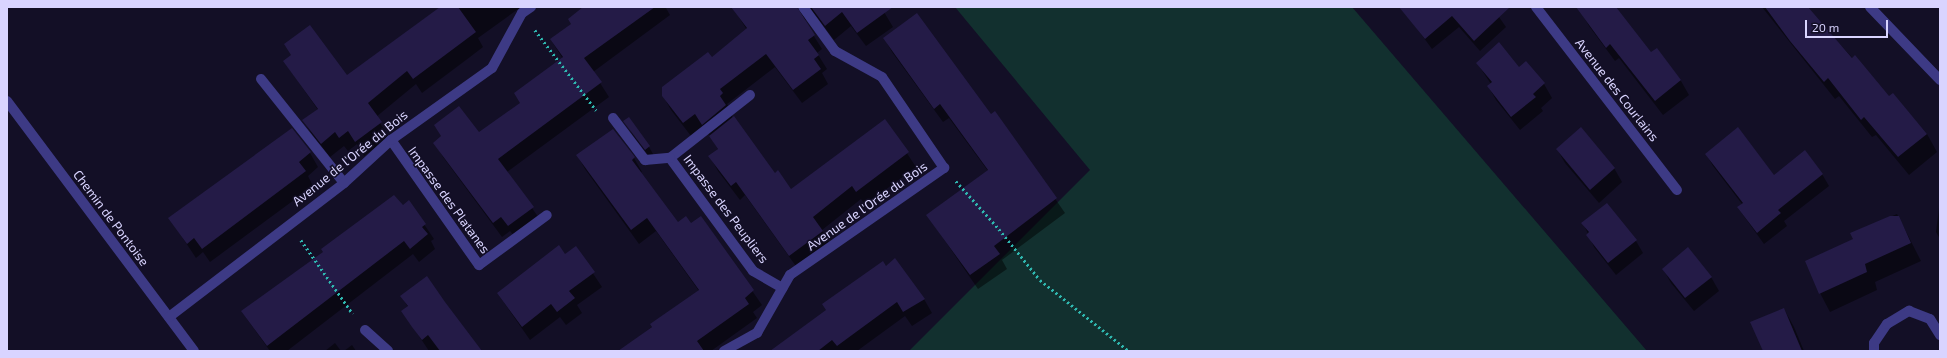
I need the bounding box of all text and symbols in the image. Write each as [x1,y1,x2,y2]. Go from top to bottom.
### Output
scale bar [1807,12,1890,38]
text: 20 m [1812,20,1839,34]
street label: Avenue des Courlains [1572,35,1662,145]
street label: Avenue de l'Orée du Bois [289,107,411,209]
street label: Impasse des Platanes [405,143,493,257]
street label: Impasse des Peupliers [680,152,772,266]
street label: Avenue de l'Orée du Bois [804,158,930,254]
street label: Chemin de Pontoise [70,167,152,269]

